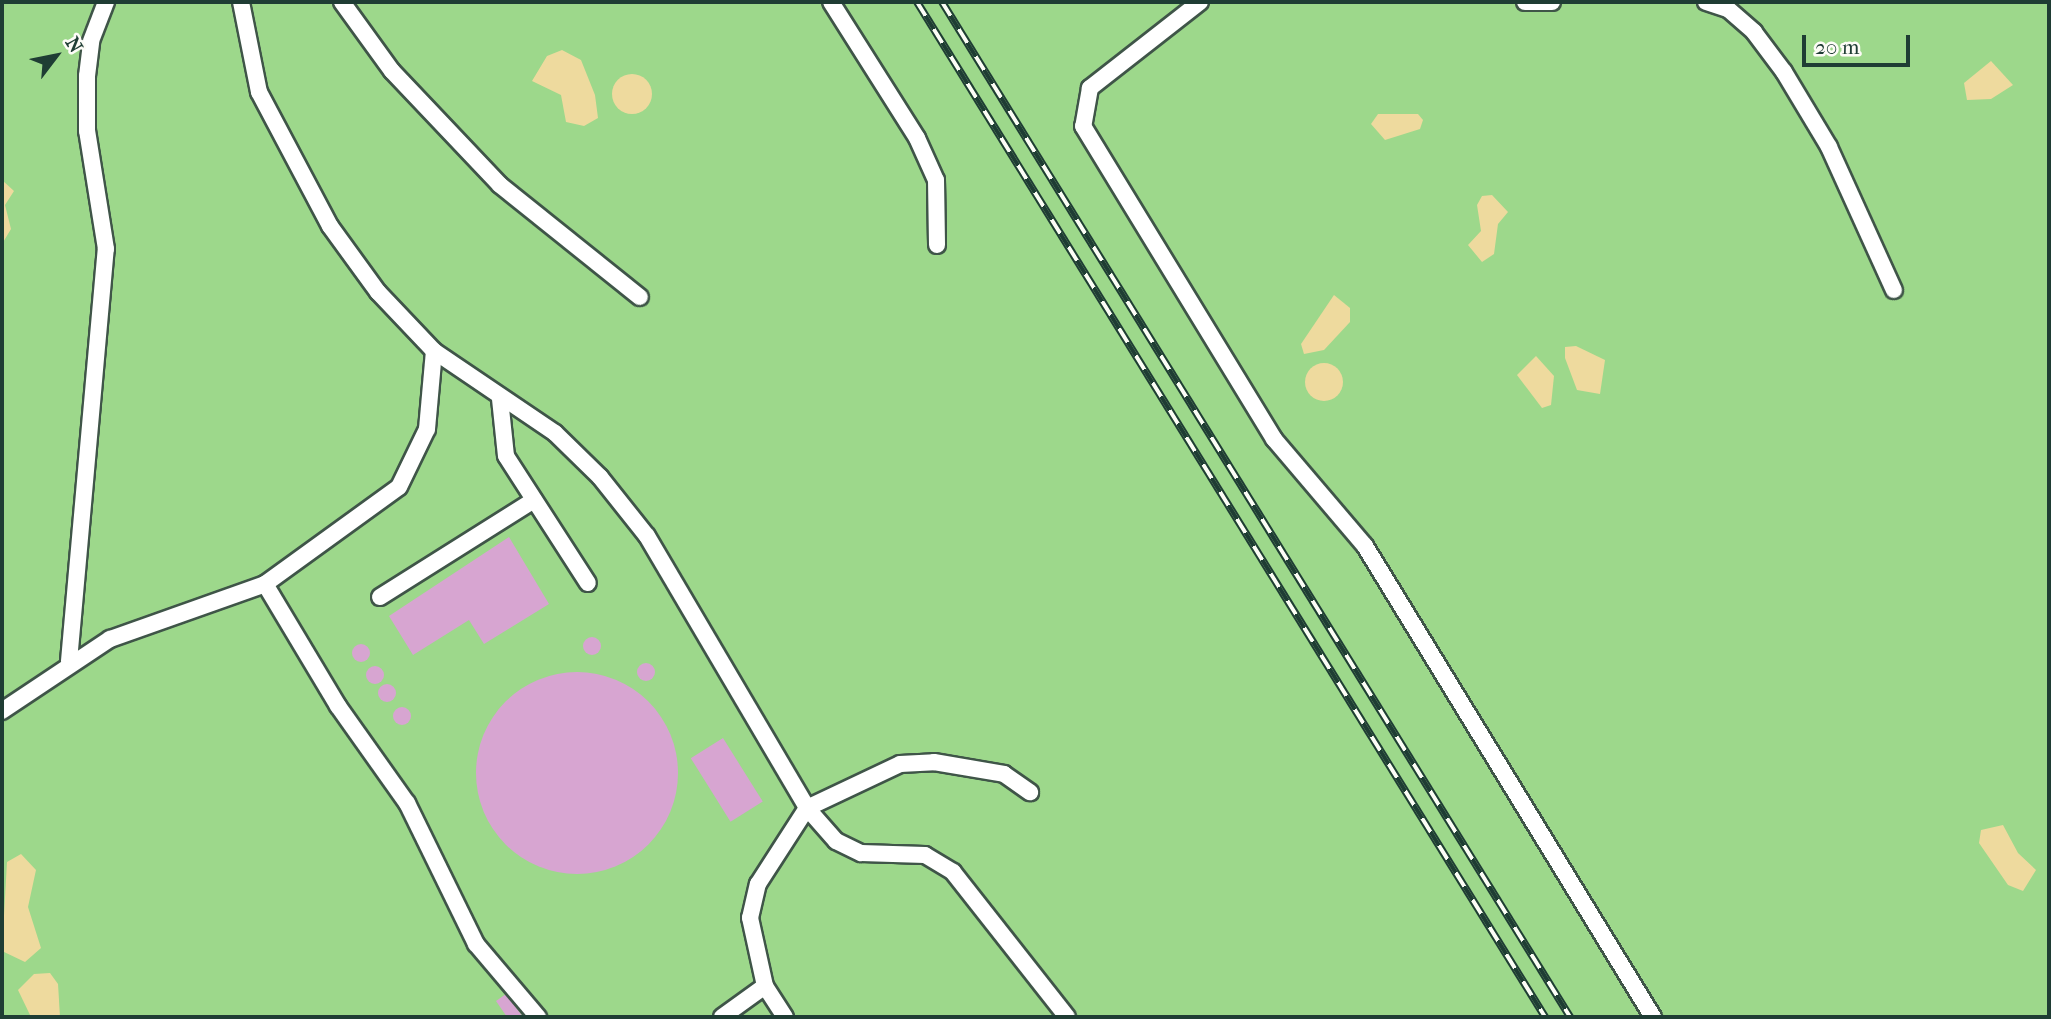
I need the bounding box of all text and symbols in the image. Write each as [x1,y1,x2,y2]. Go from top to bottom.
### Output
north arrow [21,21,91,91]
scale bar [1806,21,1914,65]
text: N [61,33,87,57]
text: 20 m [1815,35,1859,59]

